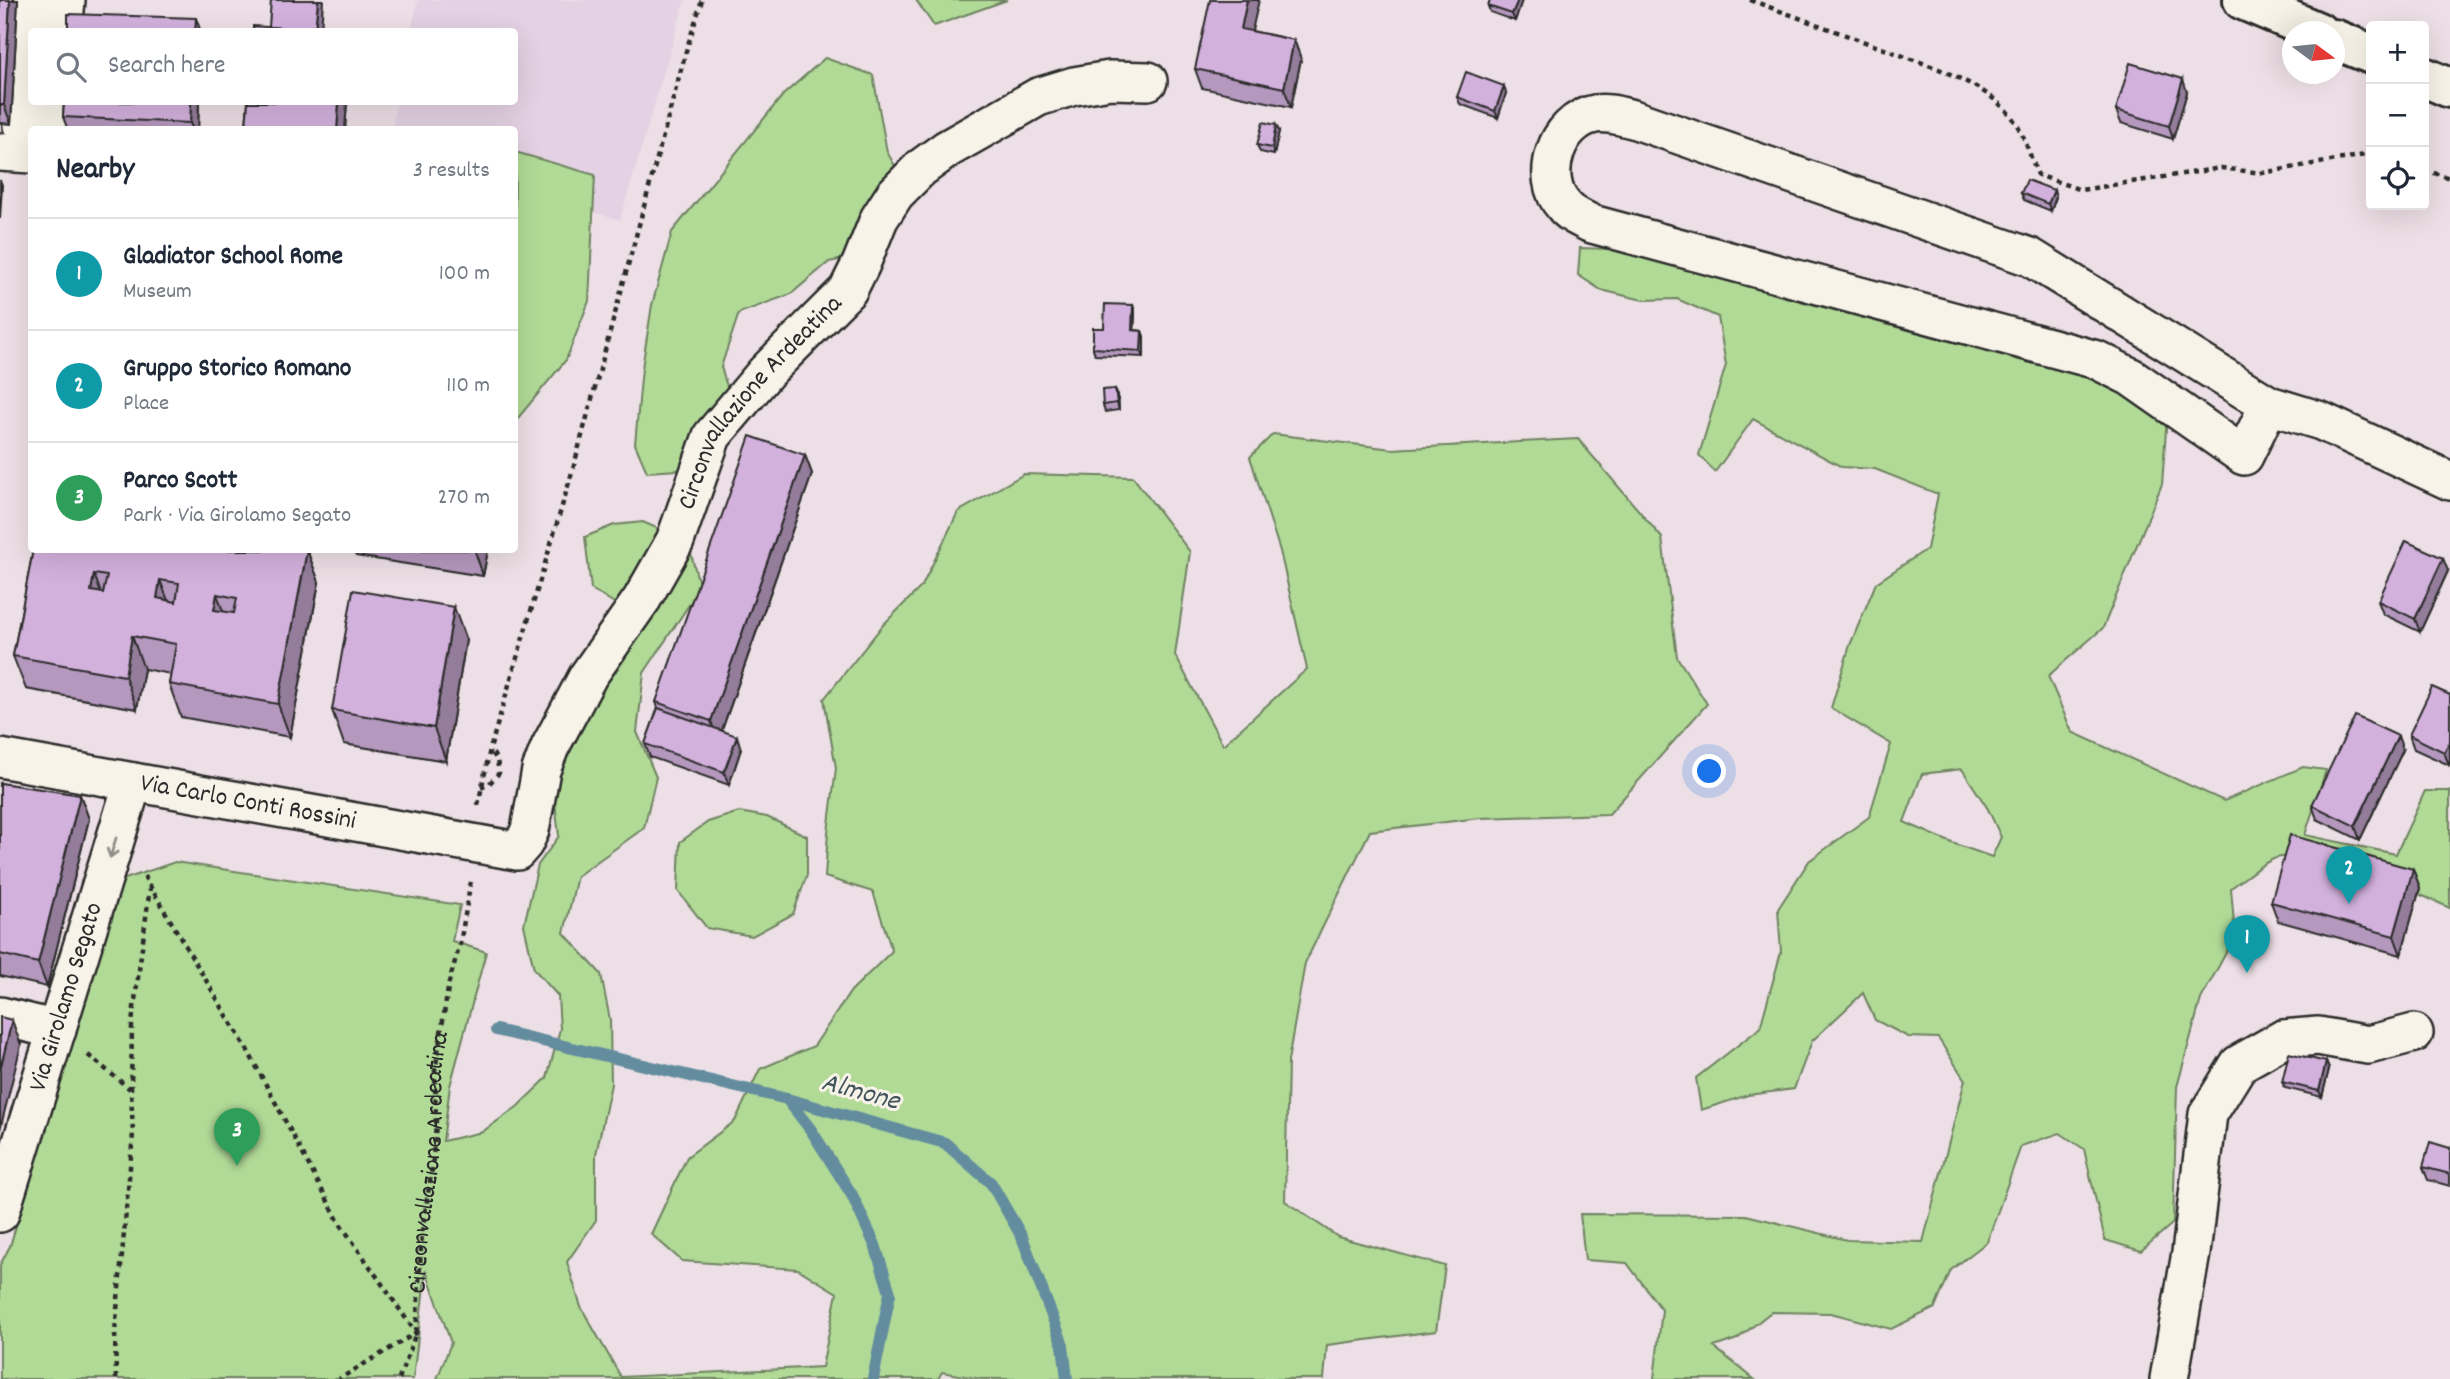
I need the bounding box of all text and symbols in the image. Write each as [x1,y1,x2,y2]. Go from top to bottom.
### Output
north arrow [2282,21,2345,84]
map controls [2366,21,2429,210]
button: + [2366,21,2429,84]
search box [28,28,518,105]
icon: search [52,48,90,86]
text: Search here [108,48,226,85]
button: − [2366,84,2429,147]
button: locate [2366,147,2429,210]
text: Nearby [56,150,134,193]
text: 3 results [413,155,490,188]
text: Gladiator School Rome [123,239,343,276]
text: 1 [76,258,82,291]
text: 100 m [439,258,490,291]
text: Museum [123,276,192,309]
street label: Circonvallazione Ardeatina [669,286,852,515]
text: Gruppo Storico Romano [123,351,351,388]
text: 2 [74,370,84,403]
text: 110 m [446,370,490,403]
text: Place [123,388,169,421]
text: Parco Scott [123,463,237,500]
text: 3 [74,482,84,515]
text: 270 m [438,482,490,515]
text: Park · Via Girolamo Segato [123,500,351,533]
your location [1692,754,1726,788]
street label: Via Carlo Conti Rossini [137,765,359,840]
one-way arrow [106,836,119,858]
pin: 2 [2326,846,2372,904]
street label: Via Girolamo Segato [20,898,113,1096]
pin: 1 [2224,915,2270,973]
street label: Circonvallazione Ardeatina [400,1029,460,1295]
water label: Almone [817,1064,905,1124]
pin: 3 [214,1108,260,1166]

